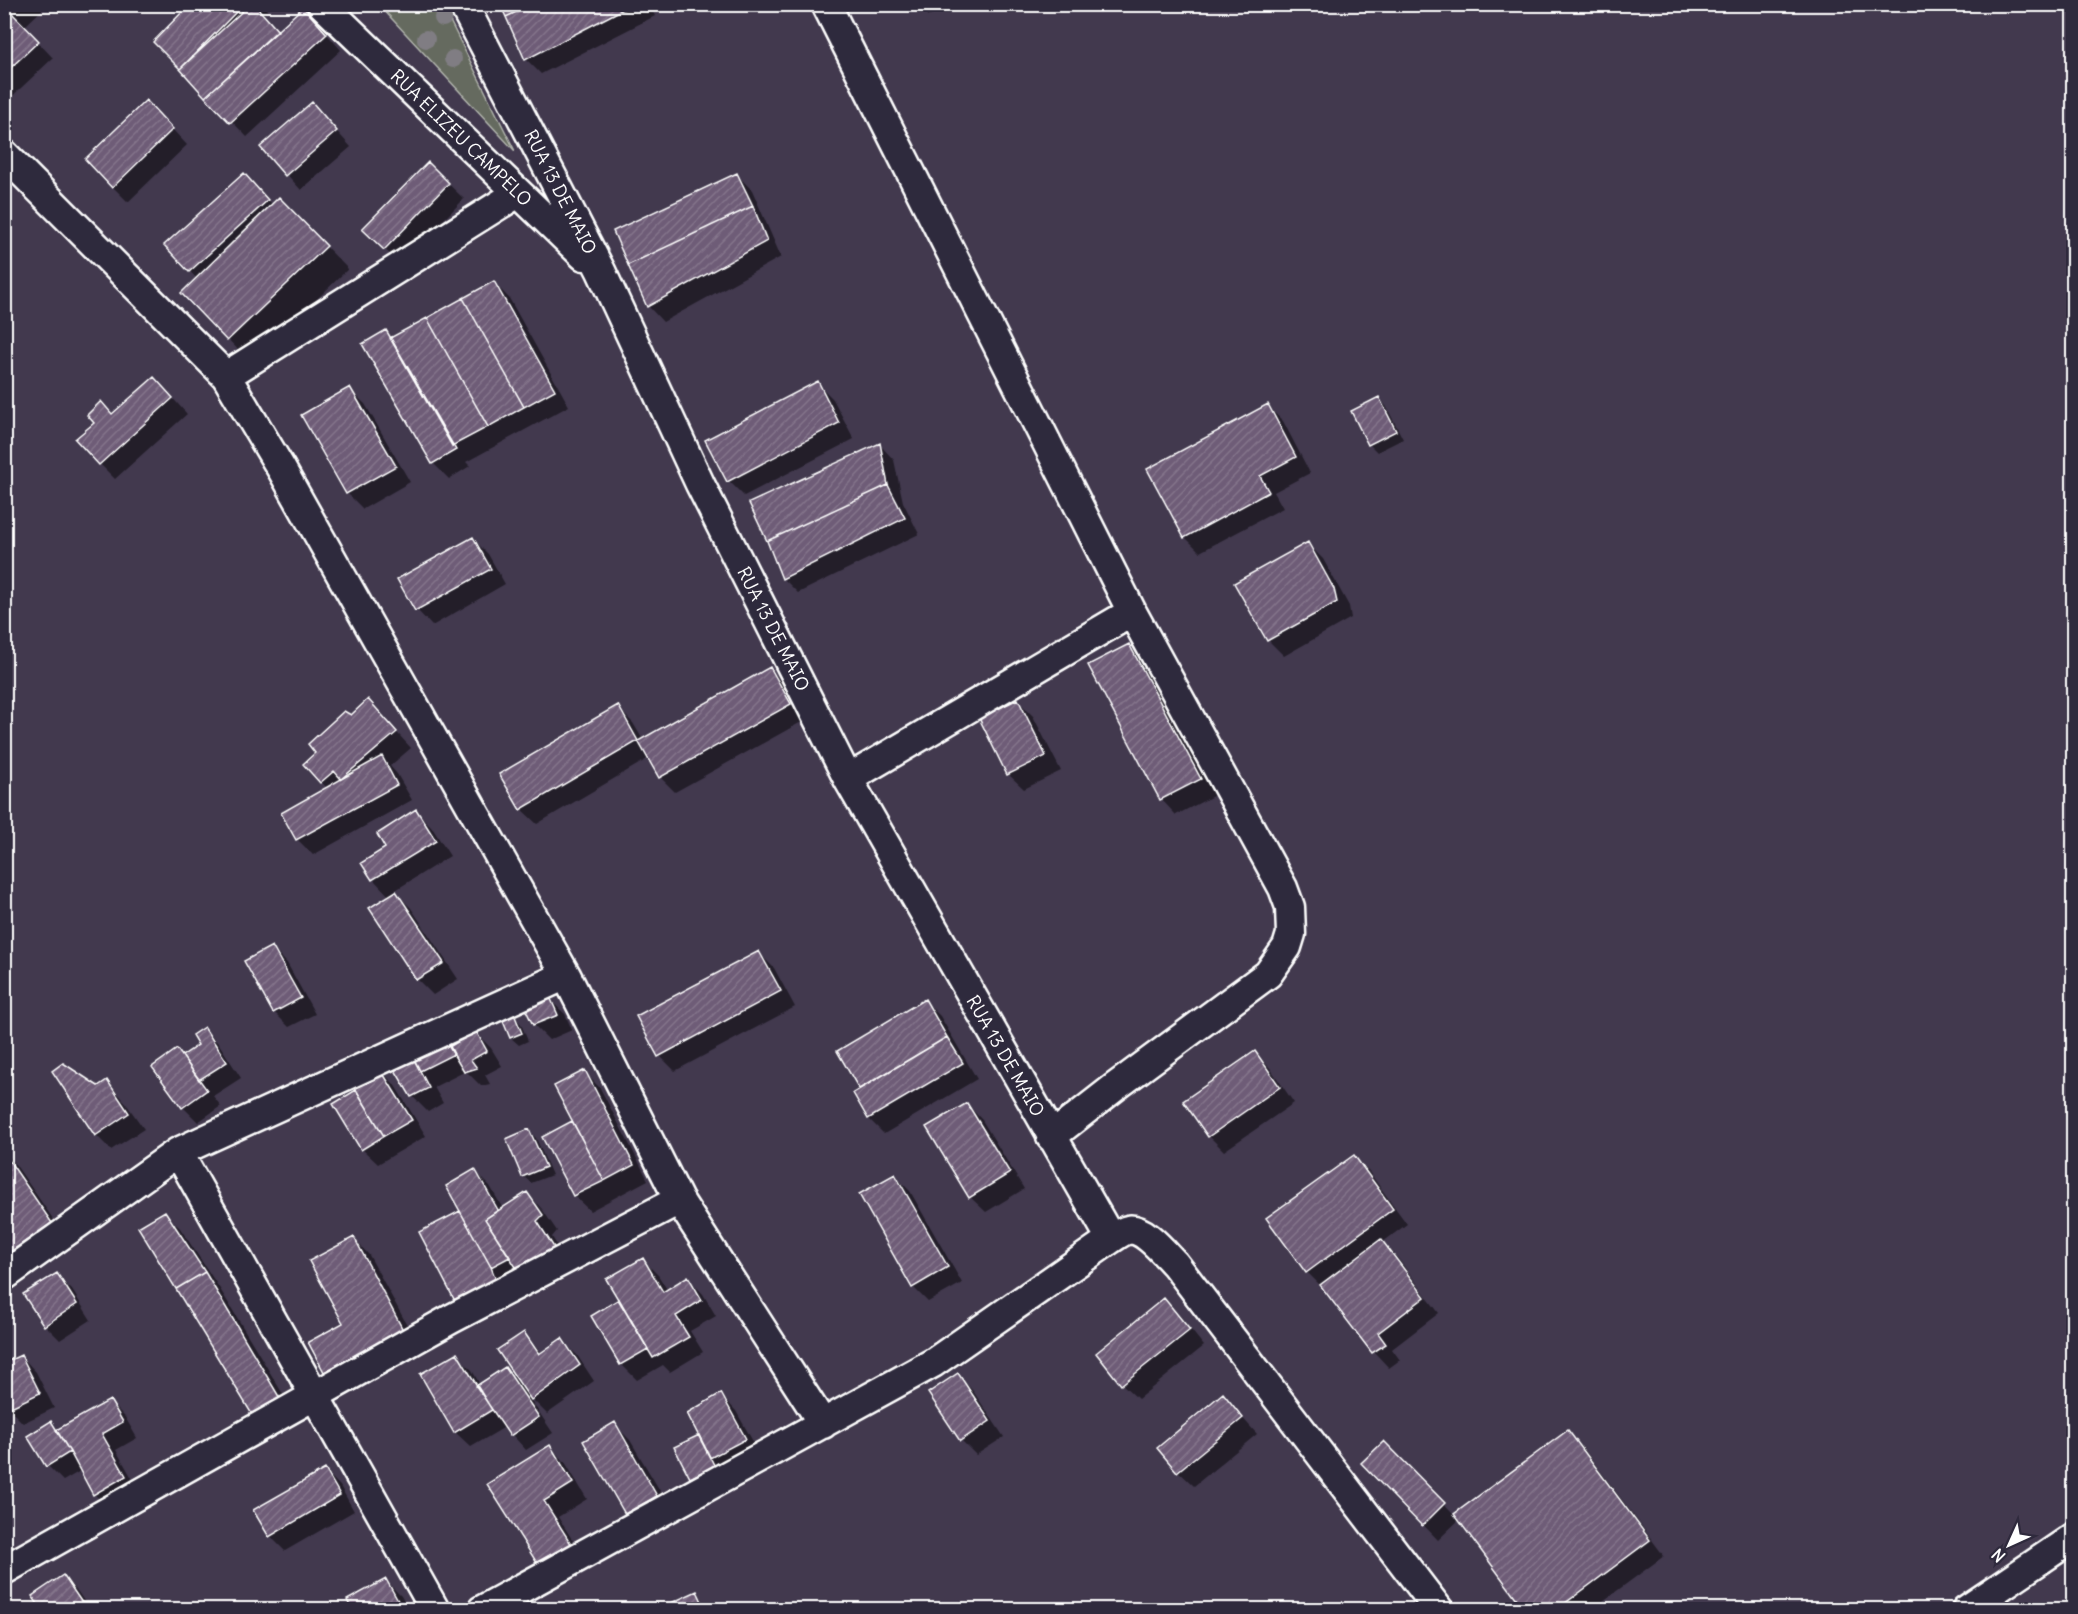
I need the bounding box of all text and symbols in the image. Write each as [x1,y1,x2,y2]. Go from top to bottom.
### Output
street label: RUA ELIZEU CAMPELO [386,64,537,211]
street label: RUA 13 DE MAIO [519,126,602,258]
street label: RUA 13 DE MAIO [732,563,815,695]
street label: RUA 13 DE MAIO [961,991,1050,1121]
north arrow [1979,1515,2039,1575]
text: N [1987,1545,2009,1567]

